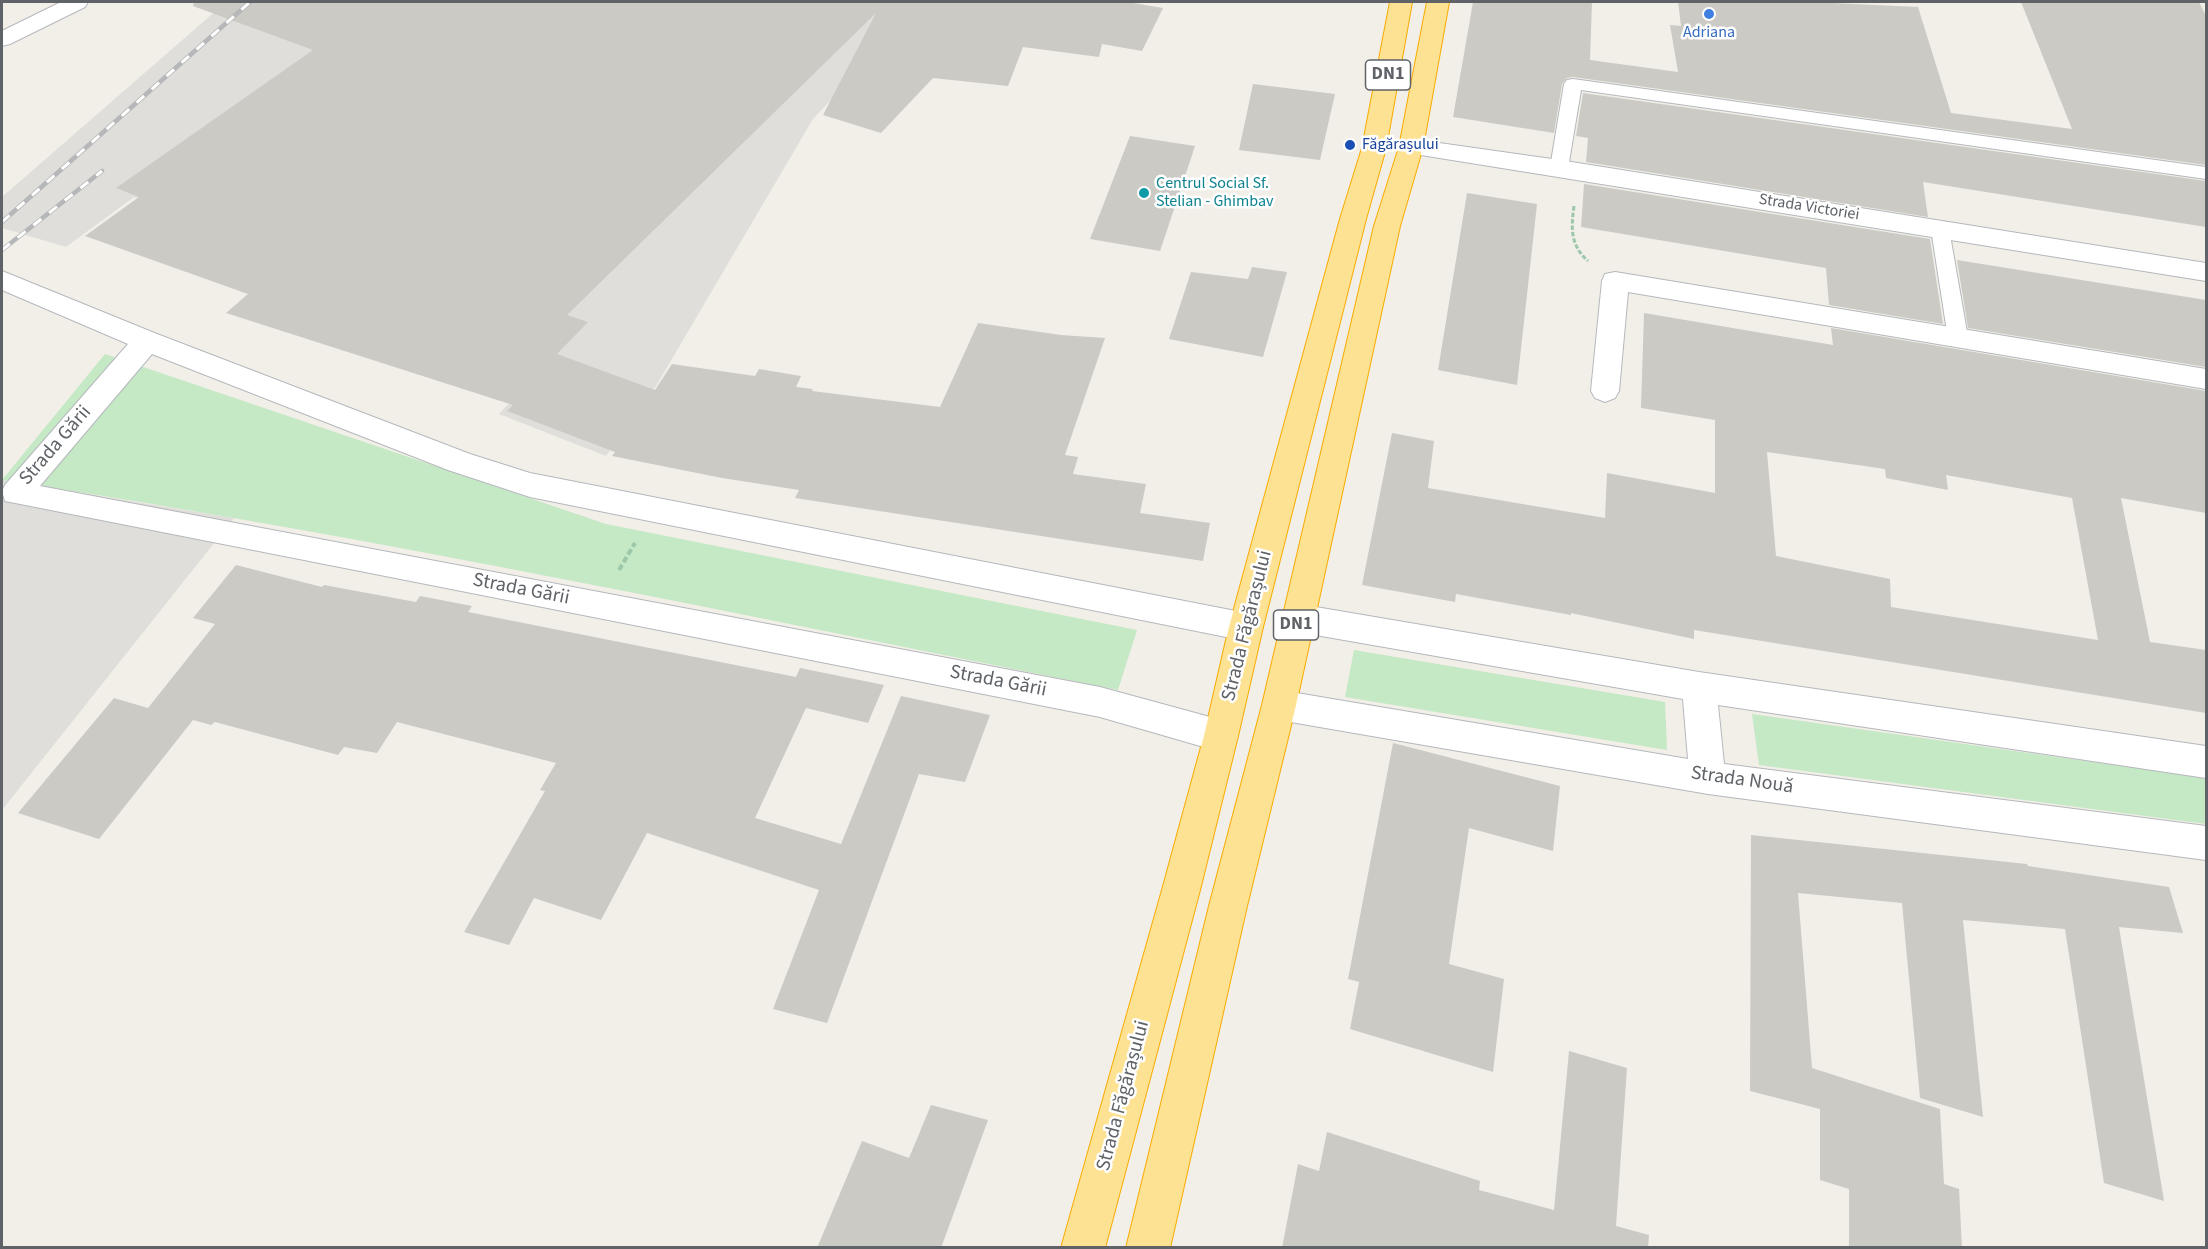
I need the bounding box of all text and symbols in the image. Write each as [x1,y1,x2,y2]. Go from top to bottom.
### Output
marker: Adriana [1702,7,1716,21]
place label: Adriana [1683,23,1735,43]
road number: DN1 [1366,60,1410,90]
place label: Făgărașului [1362,135,1439,155]
marker: Făgărașului [1343,138,1357,152]
place label: Centrul Social Sf. Stelian - Ghimbav [1156,174,1273,212]
marker: Centrul Social Sf. Stelian - Ghimbav [1137,186,1151,200]
street label: Strada Victoriei [1757,191,1861,225]
street label: Strada Gării [15,401,97,491]
street label: Strada Făgărașului [1218,548,1278,704]
street label: Strada Gării [471,569,571,611]
road number: DN1 [1274,610,1318,640]
street label: Strada Gării [948,661,1048,703]
street label: Strada Nouă [1689,762,1795,800]
street label: Strada Făgărașului [1092,1018,1156,1174]

